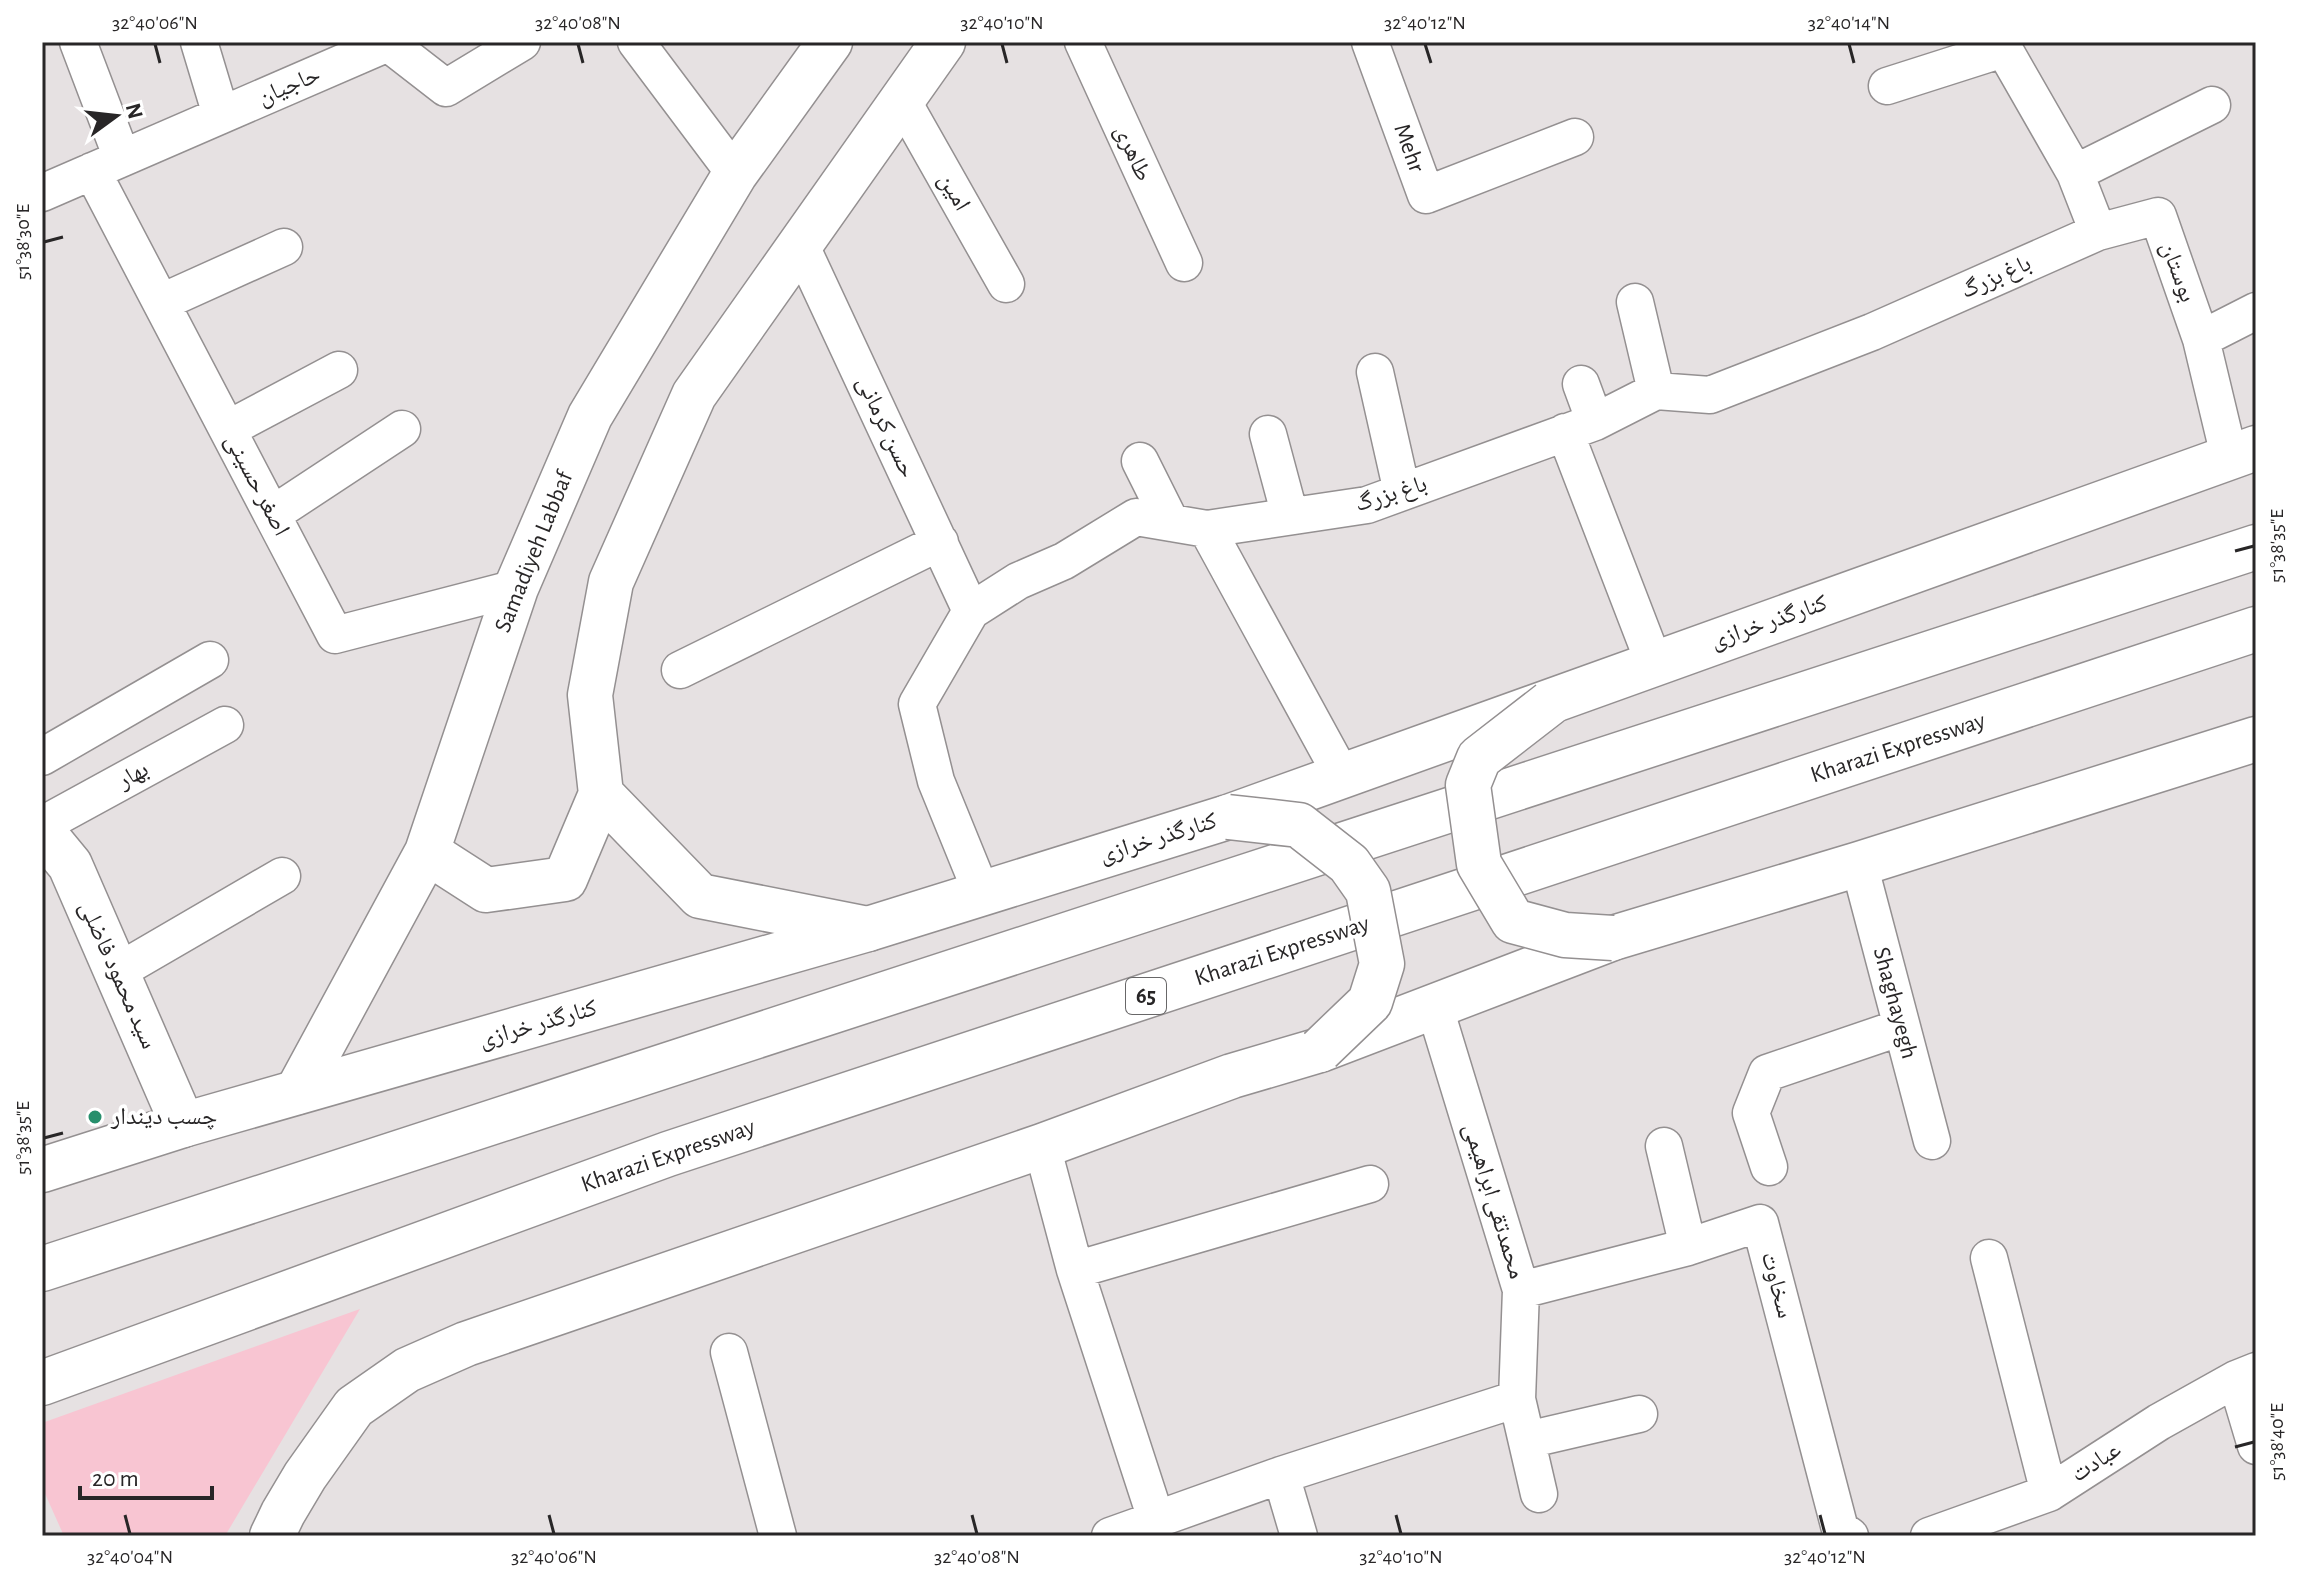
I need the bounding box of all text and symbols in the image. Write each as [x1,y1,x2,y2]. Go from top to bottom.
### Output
text: 32°40'06"N [112,13,198,33]
text: 32°40'08"N [535,13,621,33]
text: 32°40'10"N [960,13,1044,33]
text: 32°40'12"N [1384,13,1466,33]
text: 32°40'14"N [1808,13,1890,33]
street label: حاجیان [254,62,324,111]
north arrow [76,76,156,156]
text: N [122,101,147,121]
street label: طاهری [1109,121,1156,185]
street label: Mehr [1389,121,1429,176]
street label: امین [933,169,974,216]
text: 51°38'30"E [13,204,33,280]
street label: بوستان [2155,239,2200,306]
street label: باغ بزرگ [1957,251,2036,305]
street label: حسن کرمانی [851,373,920,482]
street label: اصغر حسینی [219,430,294,540]
street label: Samadiyeh Labbaf [491,466,578,636]
street label: باغ بزرگ [1352,472,1430,518]
text: 51°38'35"E [2267,509,2287,583]
street label: کنارگذر خرازی [1708,591,1831,654]
street label: Kharazi Expressway [1808,708,1988,788]
street label: بهار [113,757,153,794]
street label: کنارگذر خرازی [1096,809,1220,868]
street label: سید محمود فاضلی [74,897,161,1053]
street label: Kharazi Expressway [1192,911,1372,991]
street label: Shaghayegh [1869,945,1921,1061]
road number: 65 [1126,978,1166,1014]
street label: کنارگذر خرازی [476,996,600,1053]
text: 51°38'35"E [13,1101,33,1175]
place label: چسب دیندار [110,1105,217,1130]
marker: چسب دیندار [86,1108,104,1126]
street label: Kharazi Expressway [578,1115,758,1197]
street label: محمدتقی ابراهیمی [1458,1120,1529,1282]
street label: سخاوت [1757,1249,1797,1321]
text: 51°38'40"E [2267,1403,2287,1481]
street label: عبادت [2067,1437,2125,1487]
scale bar [80,1450,212,1500]
text: 20 m [92,1467,139,1491]
text: 32°40'04"N [87,1547,173,1567]
text: 32°40'06"N [511,1547,597,1567]
text: 32°40'08"N [934,1547,1020,1567]
text: 32°40'10"N [1359,1547,1443,1567]
text: 32°40'12"N [1784,1547,1866,1567]

